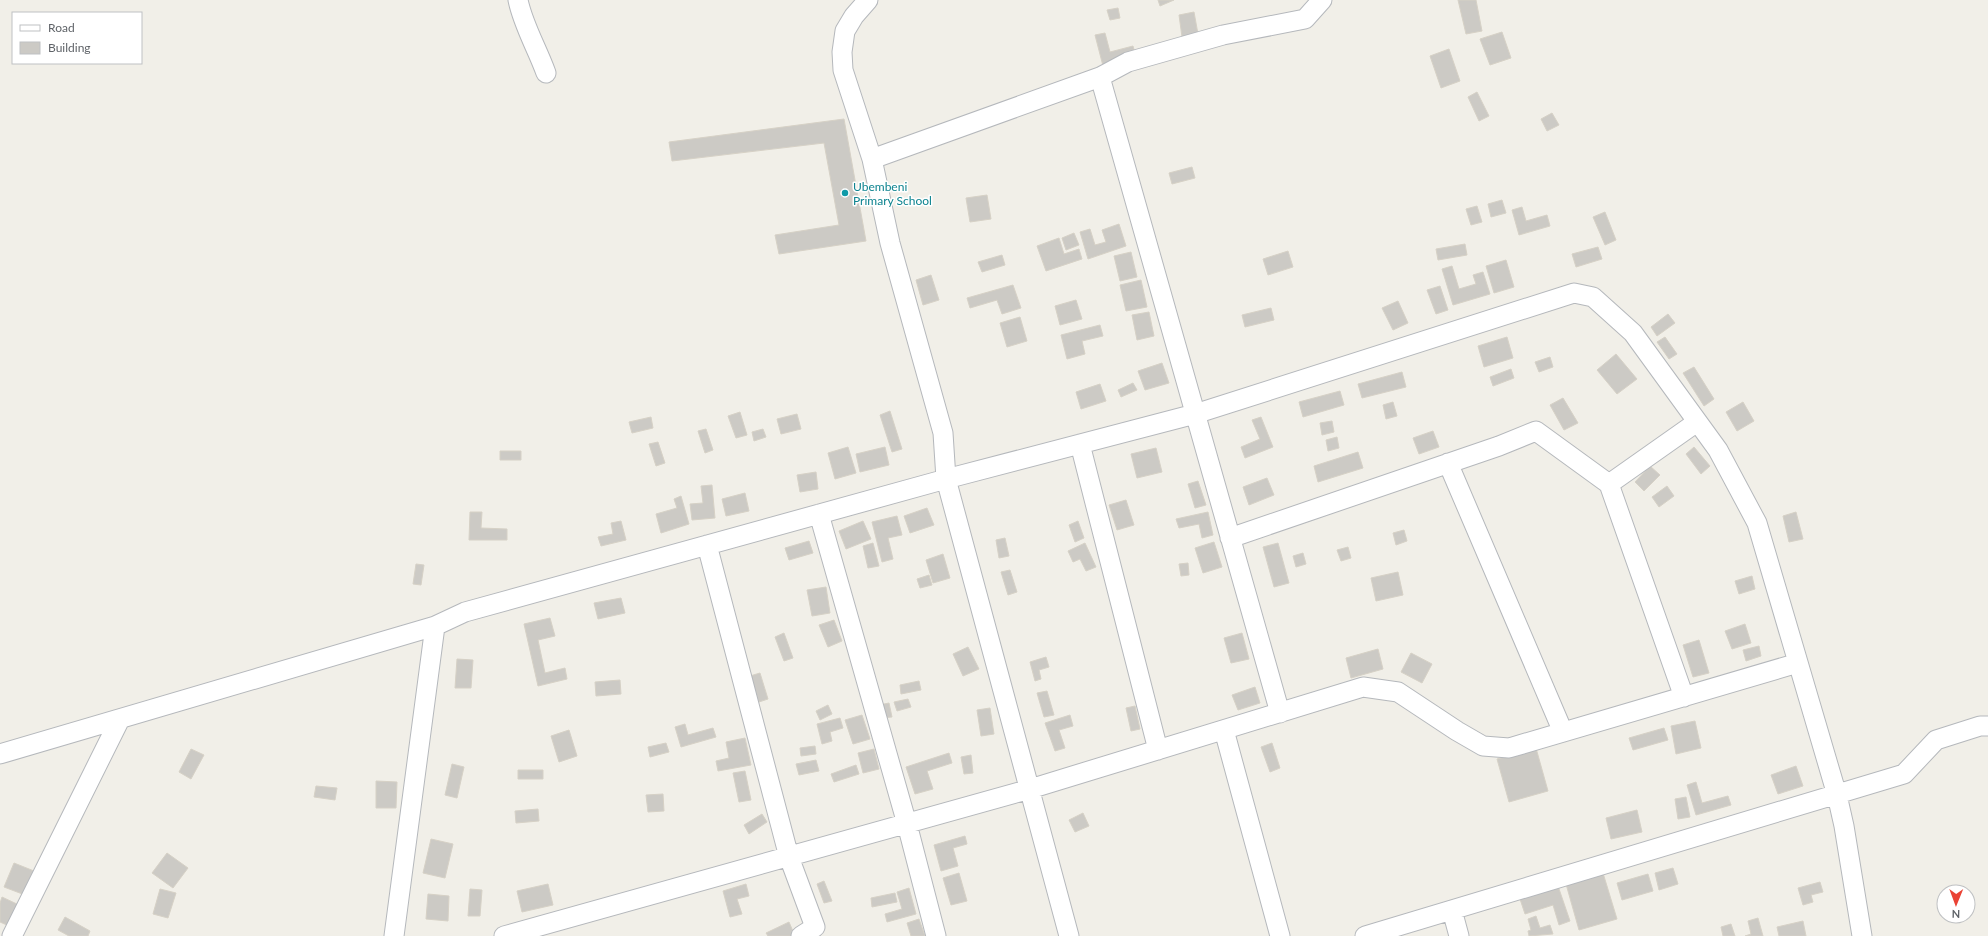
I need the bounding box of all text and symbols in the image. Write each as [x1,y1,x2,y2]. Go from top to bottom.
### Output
legend [12,12,142,64]
text: Road [48,20,75,35]
text: Building [48,40,91,55]
place label: Ubembeni Primary School [853,179,932,208]
marker: Ubembeni Primary School [840,188,850,198]
north arrow [1936,884,1976,924]
text: N [1951,908,1960,921]

